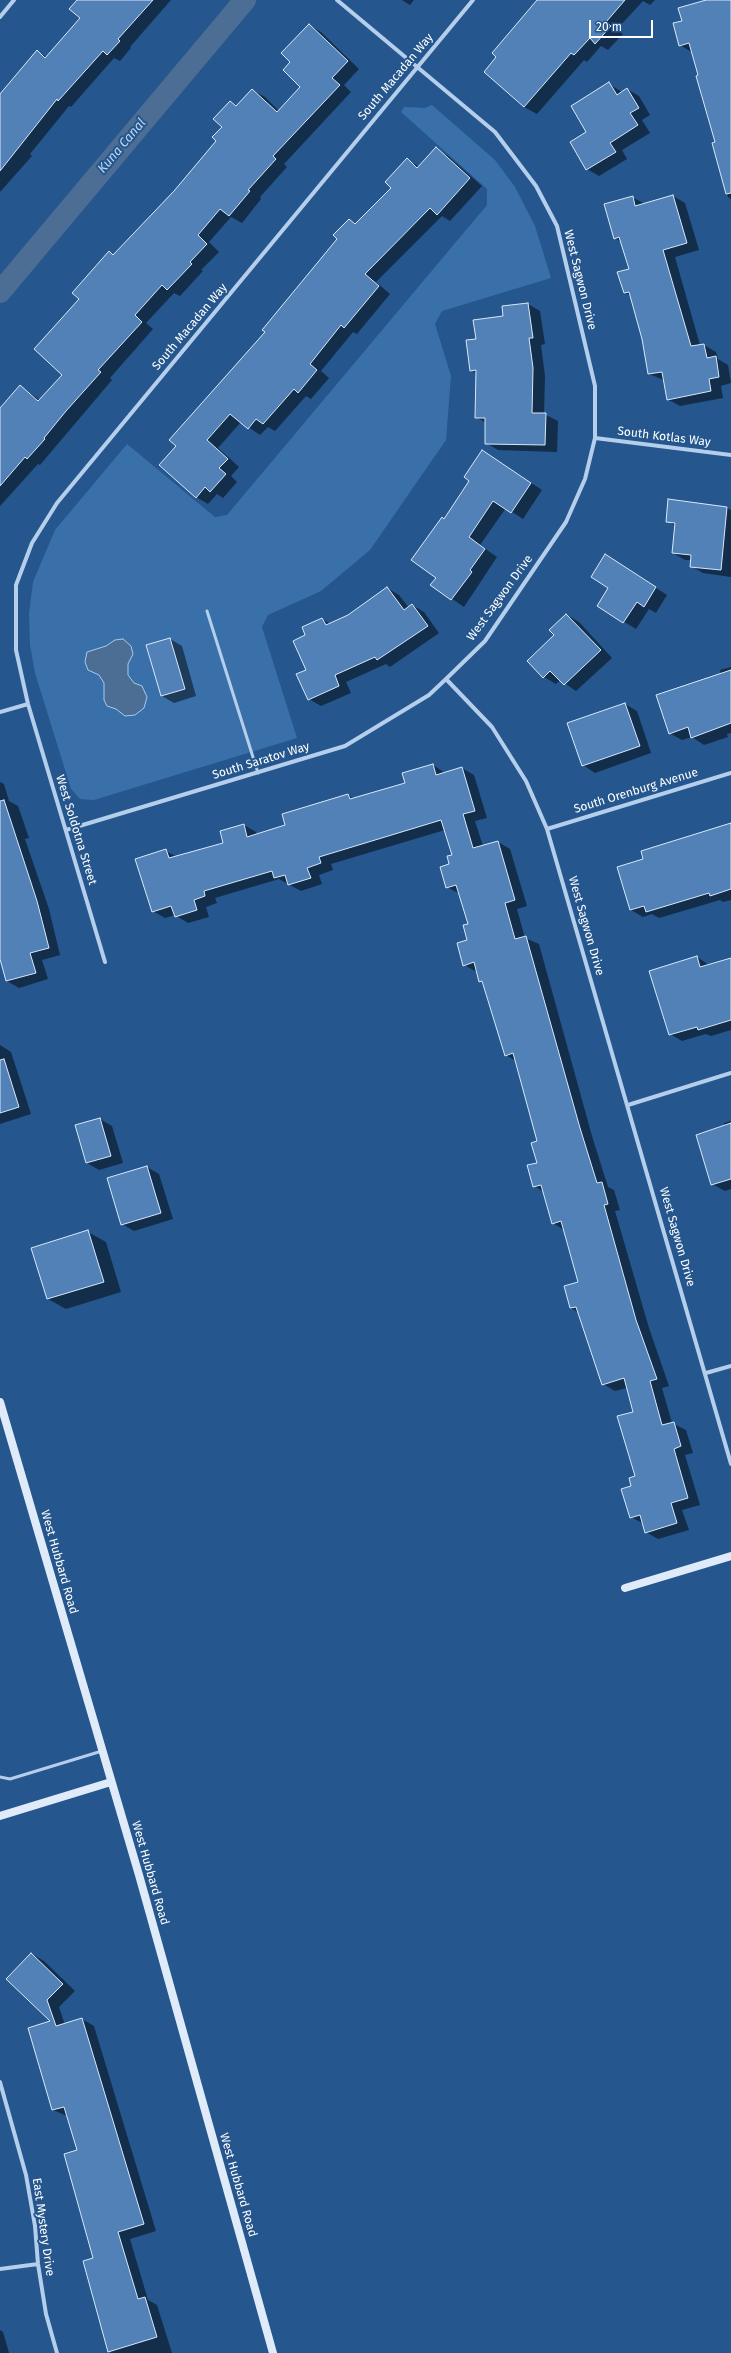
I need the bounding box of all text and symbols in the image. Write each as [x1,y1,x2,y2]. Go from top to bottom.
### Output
scale bar [591,12,655,38]
text: 20 m [596,20,622,34]
street label: South Macadan Way [356,31,436,123]
water label: Kuna Canal [95,116,149,176]
street label: West Sagwon Drive [561,228,599,332]
street label: South Macadan Way [150,281,230,373]
street label: South Kotlas Way [617,424,711,450]
street label: West Sagwon Drive [464,552,536,644]
street label: South Saratov Way [211,739,311,783]
street label: South Orenburg Avenue [572,765,700,817]
street label: West Soldotna Street [52,773,100,887]
street label: West Sagwon Drive [565,875,607,977]
street label: West Sagwon Drive [656,1186,698,1288]
street label: West Hubbard Road [37,1508,81,1616]
street label: West Hubbard Road [128,1819,172,1927]
street label: West Hubbard Road [216,2131,260,2239]
street label: East Mystery Drive [29,2177,57,2277]

